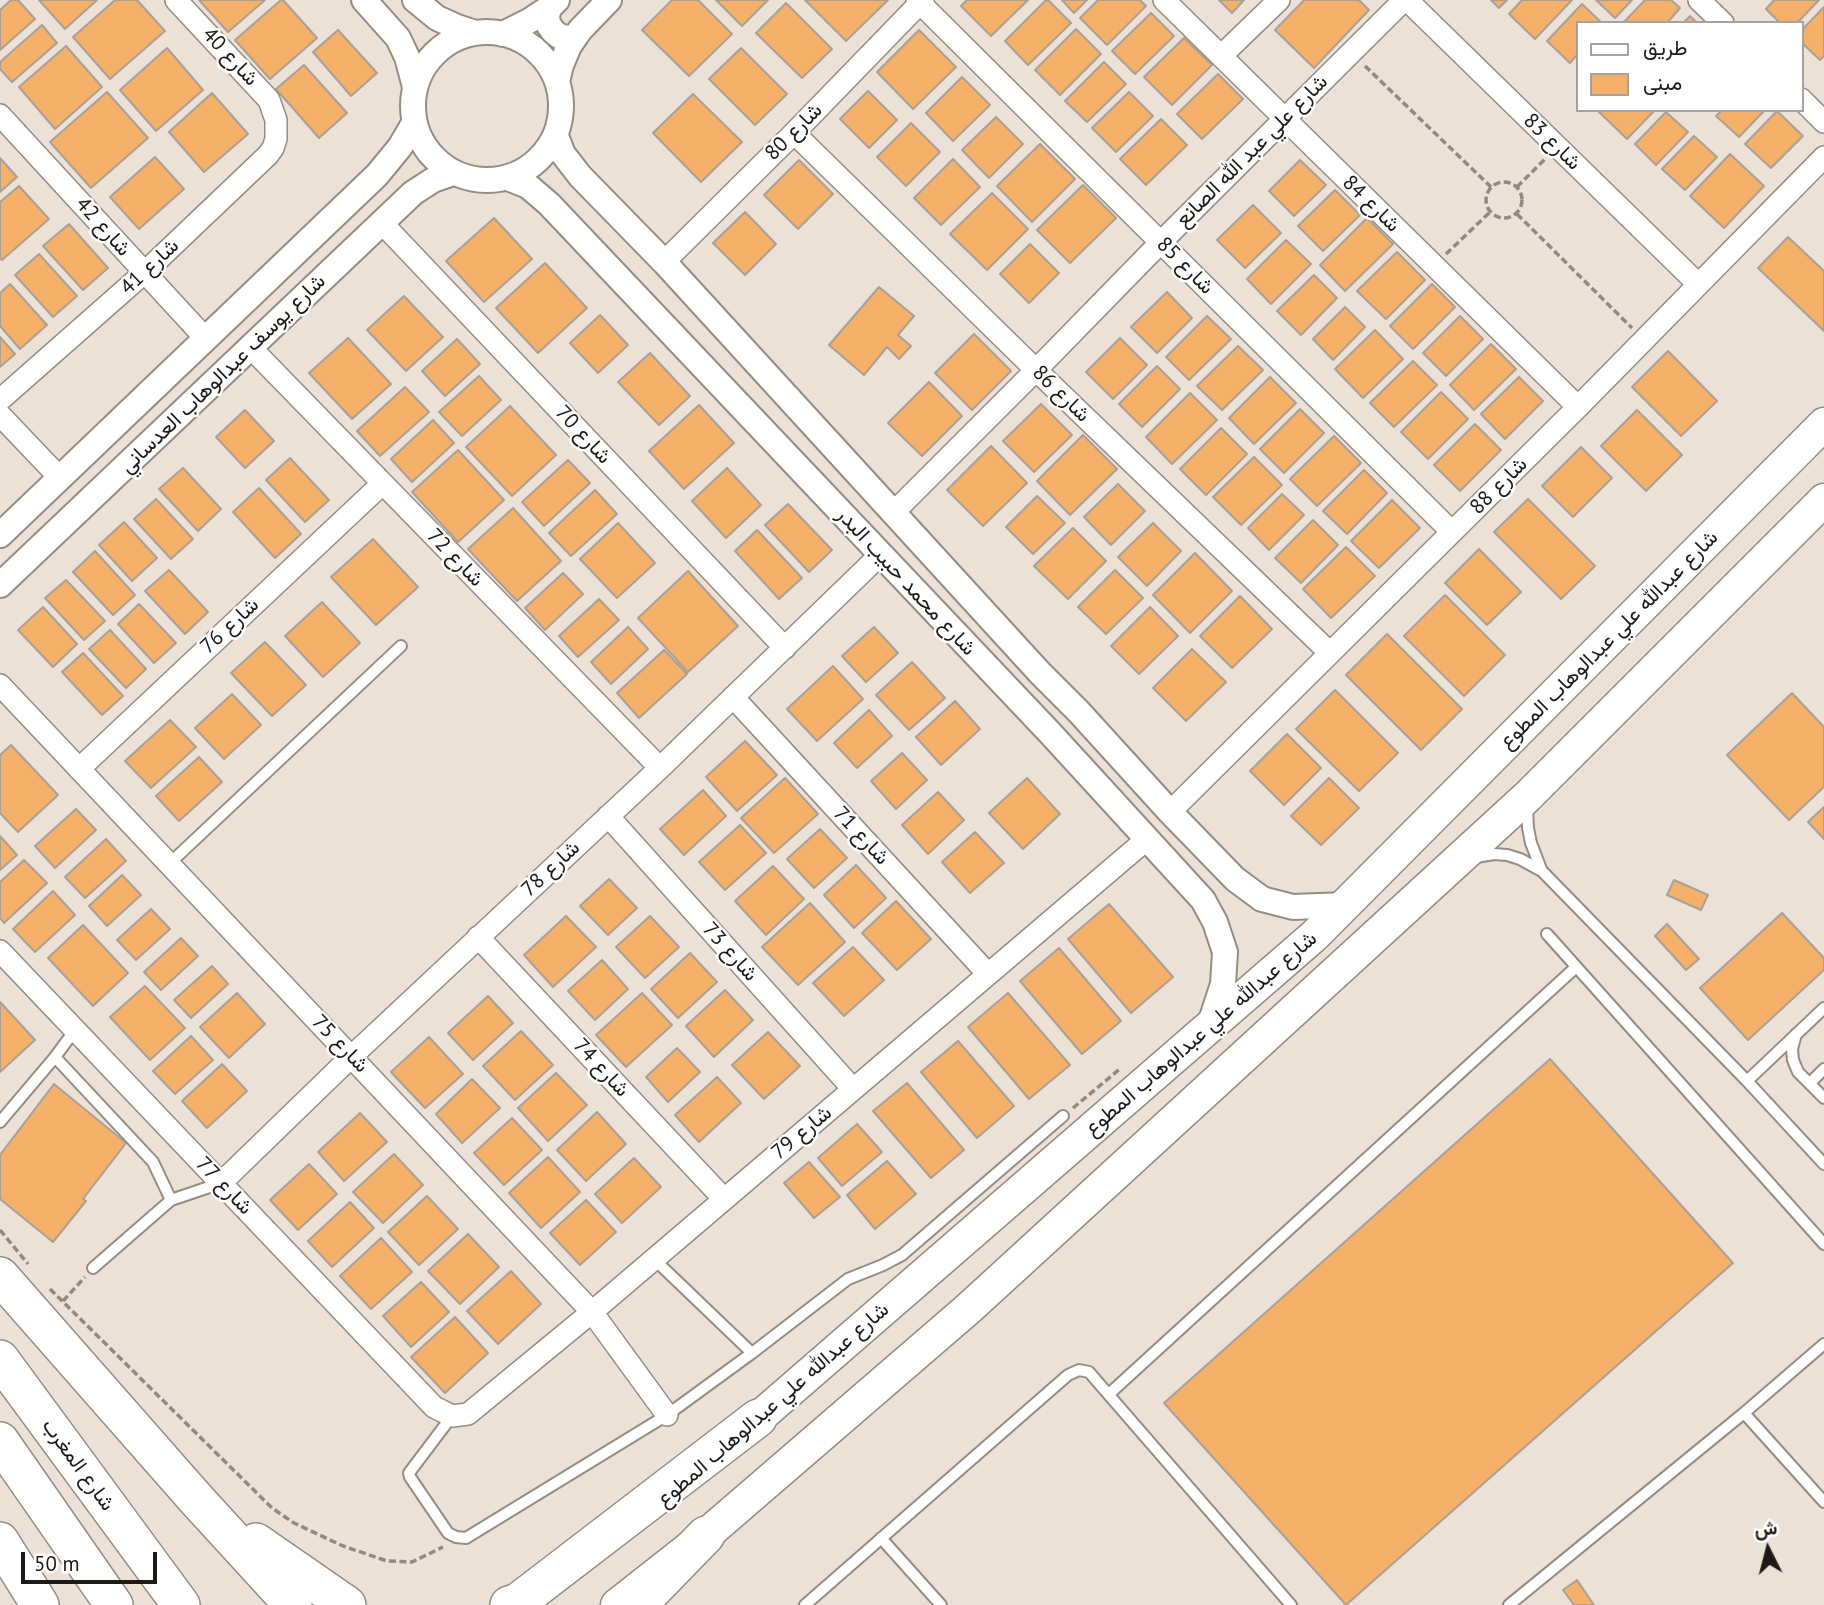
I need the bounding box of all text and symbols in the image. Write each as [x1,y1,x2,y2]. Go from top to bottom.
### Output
legend [1576,21,1803,112]
street label: شارع 40 [197,23,263,91]
text: طريق [1643,34,1688,61]
text: مبنى [1643,69,1682,96]
street label: شارع علي عبد الله الصانع [1171,70,1333,232]
street label: شارع 80 [760,98,828,166]
street label: شارع 83 [1518,108,1586,176]
street label: شارع 84 [1337,170,1405,238]
street label: شارع 42 [70,192,136,262]
street label: شارع 85 [1151,232,1219,300]
street label: شارع 41 [116,234,184,300]
street label: شارع يوسف عبدالوهاب العدساني [115,269,331,479]
street label: شارع 86 [1027,360,1095,428]
street label: شارع 70 [550,401,616,469]
street label: شارع 88 [1465,452,1533,520]
street label: شارع محمد حبيب البدر [831,503,981,661]
street label: شارع 72 [421,524,489,592]
street label: شارع عبدالله علي عبدالوهاب المطوع [1494,525,1724,755]
street label: شارع 76 [196,593,264,659]
street label: شارع 71 [828,802,894,870]
street label: شارع 78 [517,836,585,902]
street label: شارع 73 [697,917,763,987]
street label: شارع عبدالله علي عبدالوهاب المطوع [1080,926,1322,1142]
street label: شارع 75 [306,1010,374,1078]
street label: شارع 74 [568,1034,634,1102]
street label: شارع 79 [767,1101,837,1165]
street label: شارع 77 [190,1152,258,1220]
street label: شارع عبدالله علي عبدالوهاب المطوع [652,1297,894,1513]
street label: شارع المغرب [36,1414,120,1516]
north arrow [1733,1514,1803,1584]
text: ش [1753,1515,1778,1541]
scale bar [24,1538,161,1582]
text: 50 m [34,1550,80,1577]

